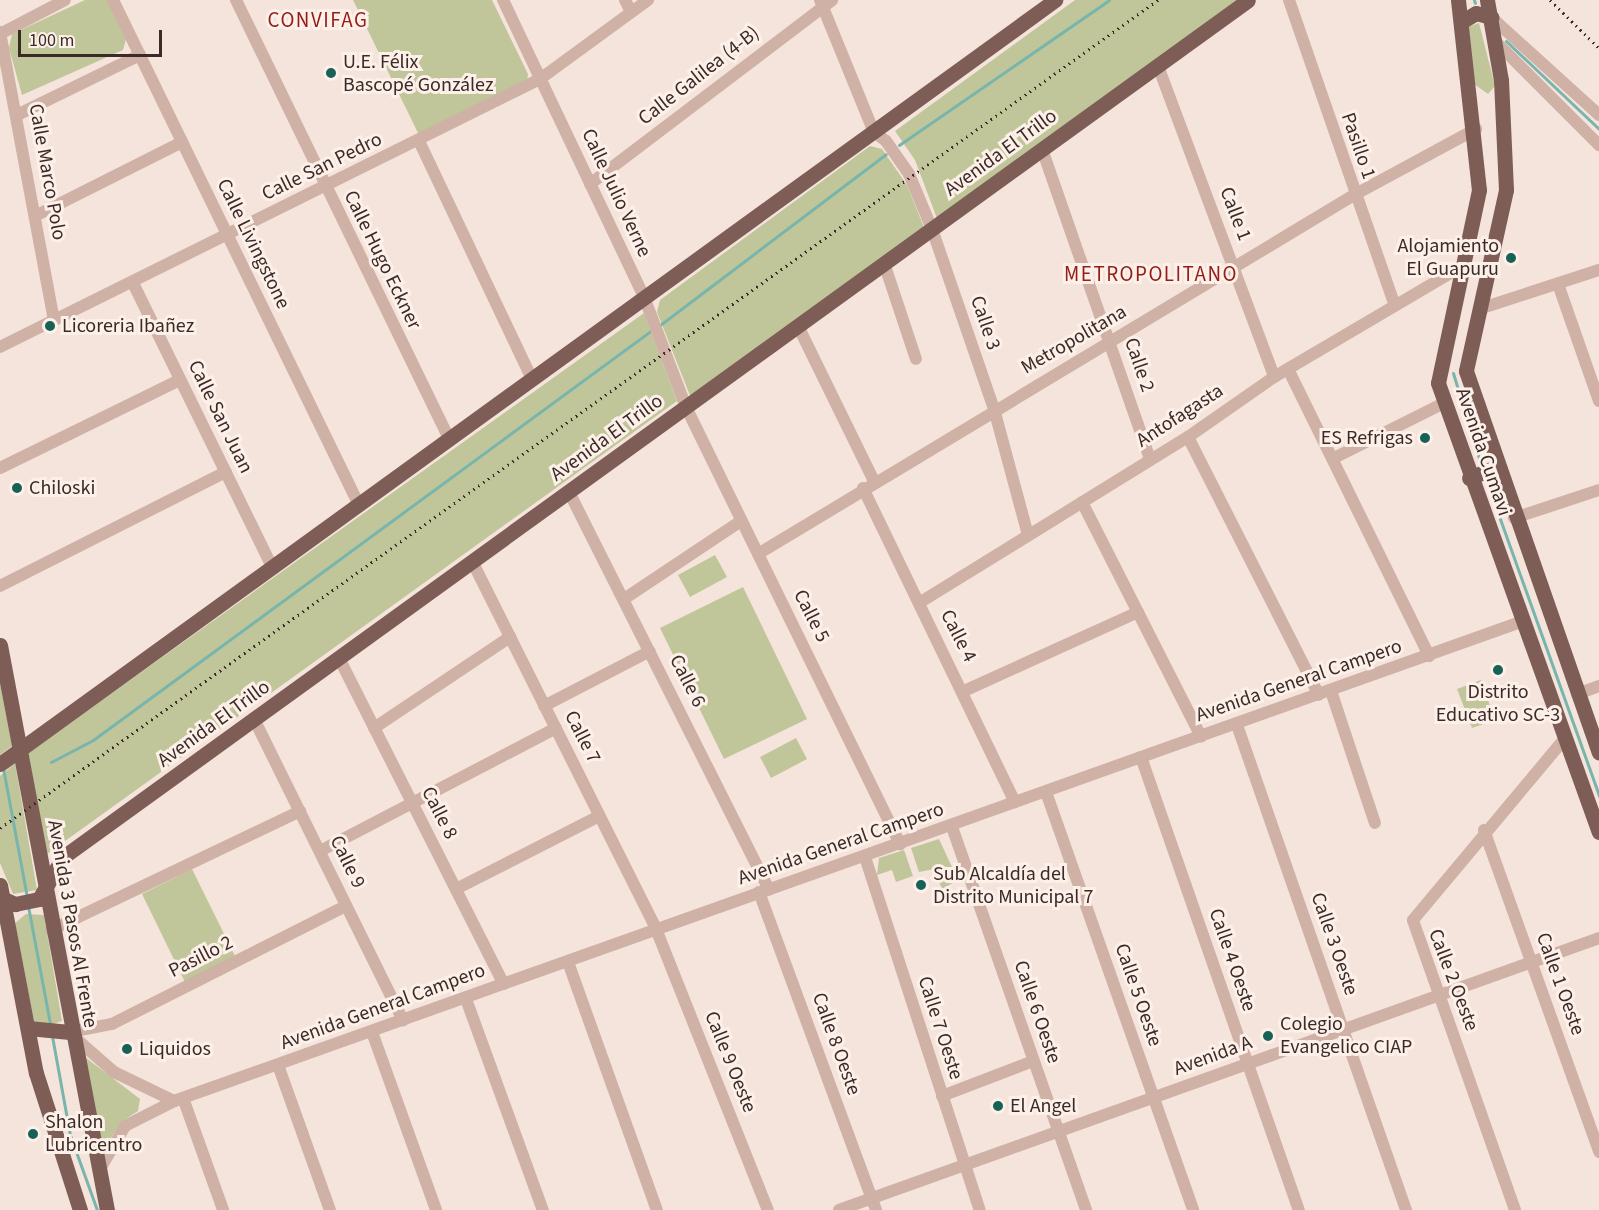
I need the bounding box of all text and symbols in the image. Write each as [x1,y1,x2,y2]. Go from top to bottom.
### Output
district label: CONVIFAG [268,7,368,33]
scale bar [21,18,165,56]
street label: Calle Galilea (4-B) [634,21,764,131]
text: 100 m [29,28,74,53]
place label: U.E. Félix Bascopé González [343,50,494,97]
marker: U.E. Félix Bascopé González [324,66,338,80]
street label: Calle Marco Polo [23,102,71,242]
street label: Avenida El Trillo [940,104,1062,202]
street label: Pasillo 1 [1335,110,1381,182]
street label: Calle Julio Verne [576,125,656,261]
street label: Calle San Pedro [258,128,386,206]
street label: Calle Livingstone [211,175,295,313]
street label: Calle 1 [1214,184,1256,244]
street label: Calle Hugo Eckner [338,187,426,333]
place label: Alojamiento El Guapuru [1397,234,1499,281]
marker: Alojamiento El Guapuru [1504,251,1518,265]
district label: METROPOLITANO [1064,261,1238,287]
street label: Calle 3 [965,293,1005,353]
street label: Metropolitana [1017,300,1131,380]
place label: Licoreria Ibañez [62,314,194,338]
marker: Licoreria Ibañez [43,319,57,333]
street label: Calle 2 [1119,335,1159,395]
street label: Calle San Juan [182,357,258,477]
street label: Antofagasta [1132,379,1228,453]
street label: Avenida Cumavi [1450,385,1516,519]
street label: Avenida El Trillo [546,389,668,487]
place label: ES Refrigas [1321,426,1413,450]
marker: ES Refrigas [1418,431,1432,445]
place label: Chiloski [29,476,95,500]
marker: Chiloski [10,481,24,495]
street label: Calle 5 [788,586,834,646]
street label: Calle 4 [935,606,981,666]
street label: Avenida General Campero [1193,634,1405,728]
street label: Calle 6 [664,651,710,711]
marker: Distrito Educativo SC-3 [1491,663,1505,677]
street label: Avenida El Trillo [153,675,275,773]
place label: Distrito Educativo SC-3 [1436,680,1560,727]
street label: Calle 7 [559,707,605,767]
street label: Calle 8 [416,783,462,843]
street label: Avenida General Campero [735,797,947,891]
street label: Avenida 3 Pasos Al Frente [42,818,102,1030]
street label: Calle 9 [324,832,370,892]
place label: Sub Alcaldía del Distrito Municipal 7 [933,862,1093,909]
marker: Sub Alcaldía del Distrito Municipal 7 [914,878,928,892]
street label: Calle 3 Oeste [1305,889,1363,999]
street label: Calle 4 Oeste [1203,905,1261,1015]
street label: Calle 2 Oeste [1423,926,1483,1034]
street label: Calle 1 Oeste [1530,930,1590,1038]
street label: Pasillo 2 [165,931,237,983]
street label: Calle 5 Oeste [1109,940,1167,1050]
street label: Calle 6 Oeste [1008,957,1066,1067]
street label: Avenida General Campero [277,959,489,1055]
street label: Calle 7 Oeste [912,973,968,1083]
street label: Calle 8 Oeste [806,990,866,1098]
street label: Calle 9 Oeste [699,1008,761,1116]
place label: Colegio Evangelico CIAP [1280,1012,1412,1059]
marker: Colegio Evangelico CIAP [1261,1029,1275,1043]
street label: Avenida A [1170,1031,1256,1081]
place label: Liquidos [139,1037,211,1061]
marker: Liquidos [120,1042,134,1056]
place label: El Angel [1010,1094,1076,1118]
marker: El Angel [991,1099,1005,1113]
place label: Shalon Lubricentro [45,1110,142,1157]
marker: Shalon Lubricentro [26,1127,40,1141]

